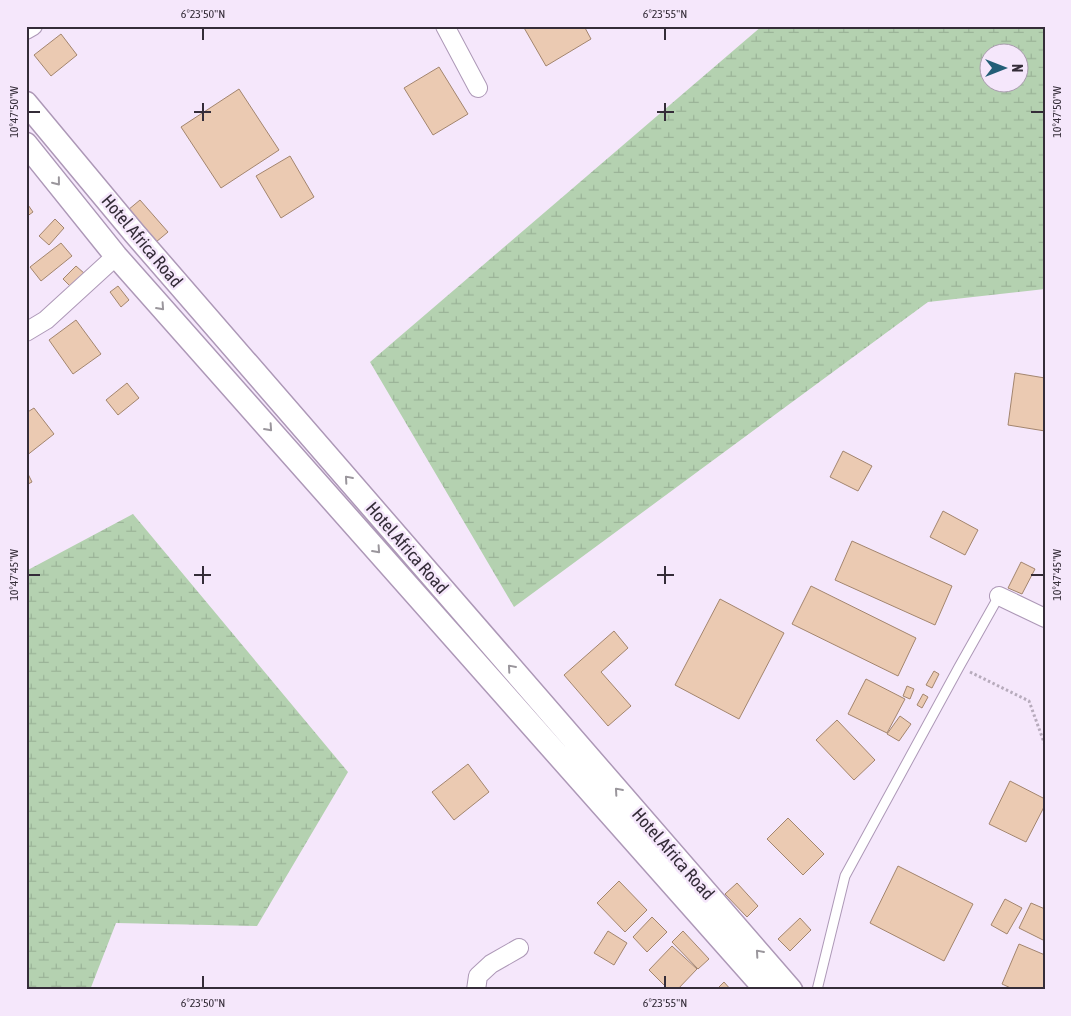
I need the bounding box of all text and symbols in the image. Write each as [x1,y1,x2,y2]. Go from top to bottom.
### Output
text: 6°23'50"N [181,7,225,21]
text: 6°23'55"N [643,7,687,21]
north arrow [978,42,1028,92]
text: N [1009,64,1025,72]
text: 10°47'50"W [7,86,21,138]
text: 10°47'50"W [1050,86,1064,138]
one-way arrow [51,177,60,186]
street label: Hotel Africa Road [98,190,187,291]
one-way arrow [155,301,164,310]
one-way arrow [263,423,272,432]
one-way arrow [345,476,353,485]
street label: Hotel Africa Road [362,498,453,598]
one-way arrow [371,545,380,554]
text: 10°47'45"W [7,549,21,601]
text: 10°47'45"W [1050,549,1064,601]
one-way arrow [508,664,517,673]
one-way arrow [615,787,624,796]
street label: Hotel Africa Road [628,804,719,904]
one-way arrow [756,950,765,959]
text: 6°23'50"N [181,996,225,1010]
text: 6°23'55"N [643,996,687,1010]

